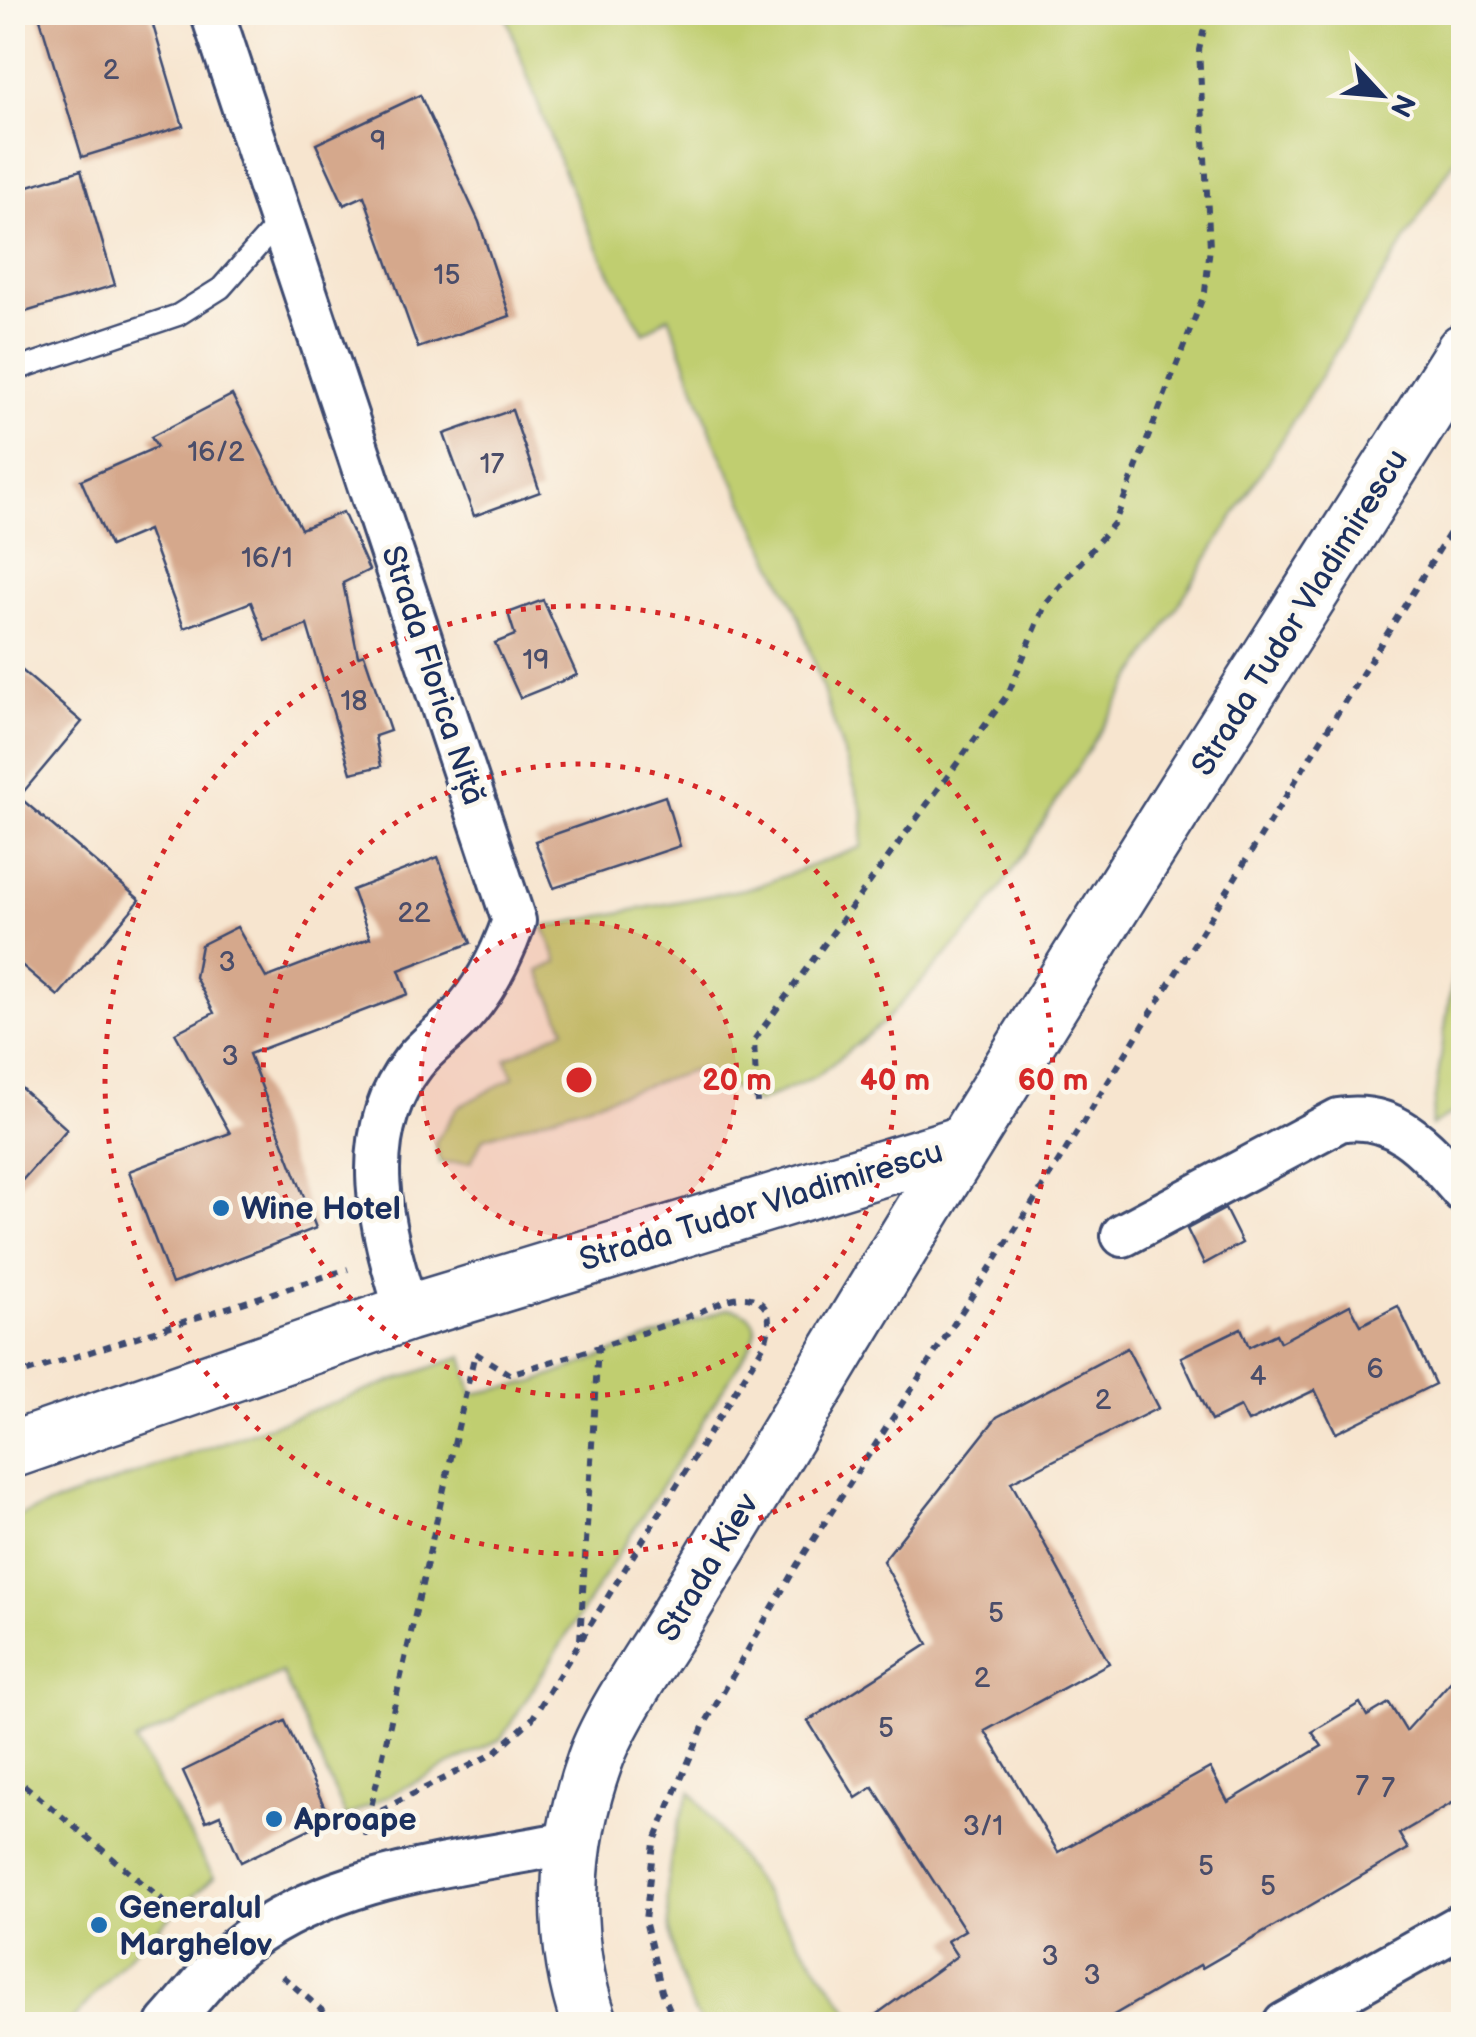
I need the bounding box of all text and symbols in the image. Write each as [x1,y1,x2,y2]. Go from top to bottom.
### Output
north arrow [1331,45,1431,145]
house number: 2 [103,54,120,87]
text: N [1383,89,1422,122]
house number: 9 [370,125,386,158]
house number: 15 [434,259,460,292]
house number: 16/2 [187,436,245,469]
street label: Strada Tudor Vladimirescu [1184,442,1417,783]
house number: 17 [480,448,505,481]
street label: Strada Florica Niță [372,541,493,810]
house number: 16/1 [241,542,293,575]
house number: 19 [522,644,550,677]
house number: 18 [340,685,368,718]
house number: 22 [397,897,431,930]
house number: 3 [218,946,236,979]
house number: 3 [221,1040,239,1073]
centre of rings [561,1062,597,1098]
text: 20 m [702,1063,772,1099]
text: 40 m [860,1063,930,1099]
text: 60 m [1018,1063,1088,1099]
street label: Strada Tudor Vladimirescu [575,1133,948,1280]
place label: Wine Hotel [241,1190,401,1229]
marker: Wine Hotel [210,1197,232,1219]
house number: 6 [1366,1353,1384,1386]
house number: 4 [1249,1360,1267,1393]
house number: 2 [1095,1384,1112,1417]
street label: Strada Kiev [649,1486,768,1649]
house number: 5 [988,1597,1004,1630]
house number: 2 [974,1662,991,1695]
house number: 5 [878,1712,894,1745]
house number: 7 [1355,1770,1369,1803]
house number: 7 [1381,1772,1395,1805]
place label: Aproape [293,1801,417,1840]
marker: Aproape [263,1808,285,1830]
house number: 3/1 [963,1810,1003,1843]
house number: 5 [1198,1850,1214,1883]
house number: 5 [1260,1870,1276,1903]
place label: Generalul Marghelov [119,1889,273,1965]
marker: Generalul Marghelov [88,1914,110,1936]
house number: 3 [1041,1940,1059,1973]
house number: 3 [1083,1959,1101,1992]

